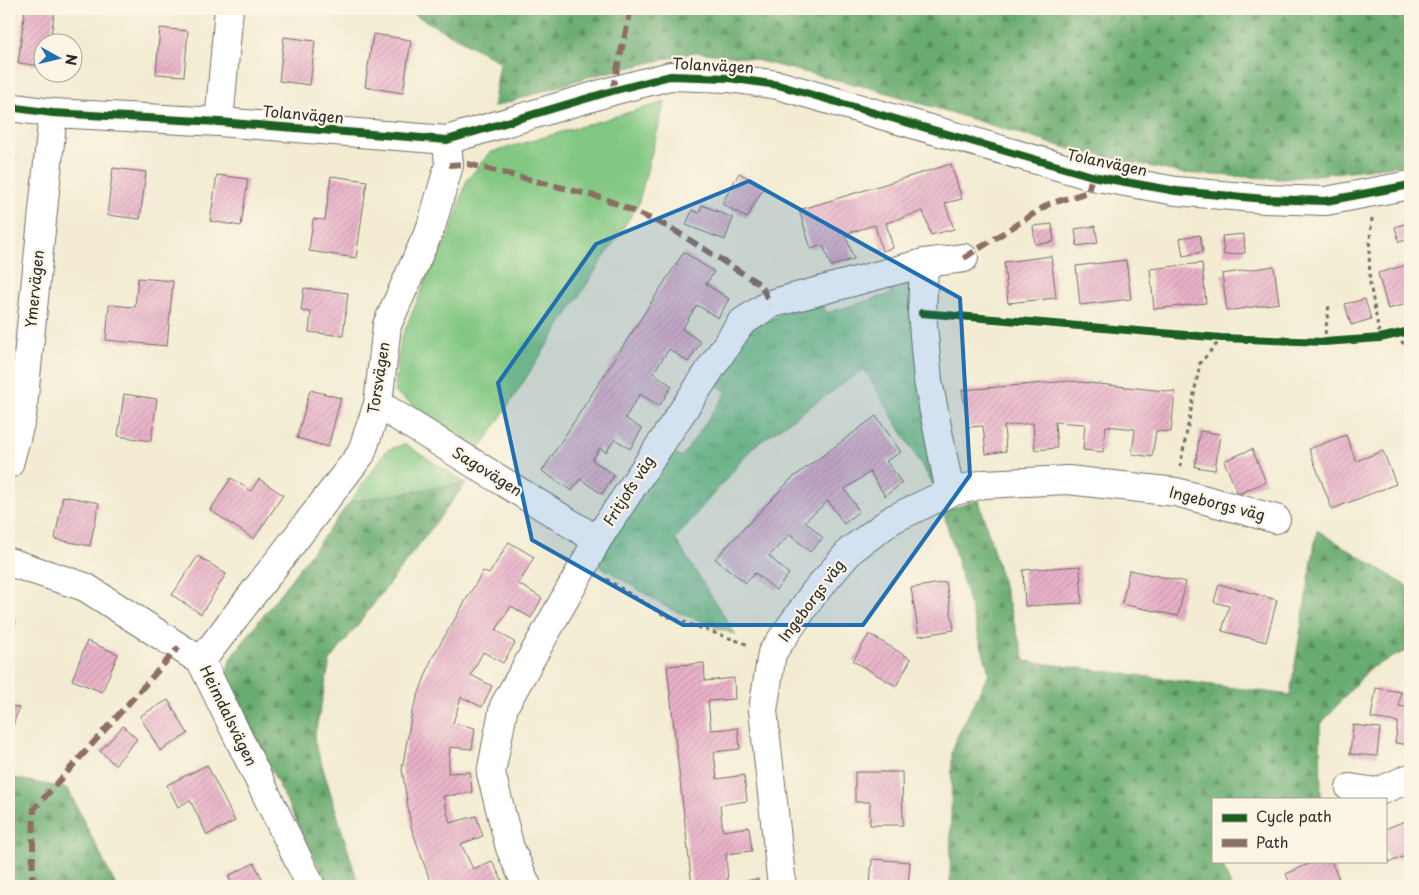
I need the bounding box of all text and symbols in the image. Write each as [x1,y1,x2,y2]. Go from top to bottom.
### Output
north arrow [32,32,82,82]
street label: Tolanvägen [672,51,754,78]
text: N [60,53,83,67]
street label: Tolanvägen [261,98,345,129]
street label: Tolanvägen [1065,142,1150,181]
street label: Ymervägen [18,249,49,329]
street label: Torsvägen [360,340,395,415]
street label: Sagovägen [448,440,527,501]
street label: Fritjofs väg [596,450,659,530]
street label: Ingeborgs väg [1167,480,1268,526]
street label: Ingeborgs väg [772,554,850,646]
street label: Heimdalsvägen [195,661,264,770]
legend [1212,798,1386,862]
text: Cycle path [1256,804,1332,827]
text: Path [1256,830,1288,853]

